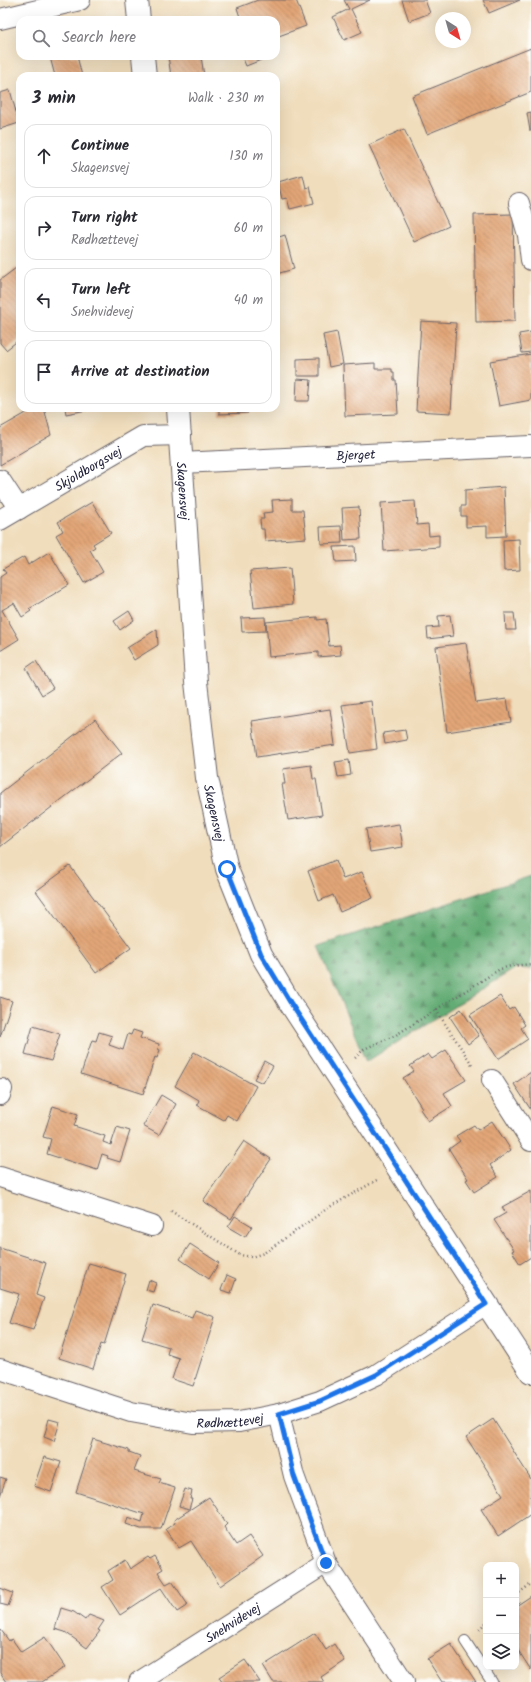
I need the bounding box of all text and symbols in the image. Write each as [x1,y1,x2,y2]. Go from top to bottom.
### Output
north arrow [435,12,471,48]
search box [16,16,280,60]
text: Search here [62,26,136,50]
icon: search [30,27,52,49]
text: 3 min [32,85,76,112]
text: Walk · 230 m [188,88,264,109]
text: Continue [71,134,129,158]
icon: ahead [33,145,55,167]
text: 130 m [229,146,263,167]
text: Skagensvej [71,158,129,179]
text: Turn right [71,206,138,230]
icon: right [33,217,55,239]
text: 60 m [234,218,263,239]
text: Rødhættevej [71,230,138,251]
text: Turn left [71,278,131,302]
icon: left [33,289,55,311]
text: 40 m [234,290,263,311]
text: Snehvidevej [71,302,133,323]
text: Arrive at destination [71,360,210,384]
icon: arrive [33,361,55,383]
street label: Skjoldborgsvej [51,441,127,498]
street label: Bjerget [336,445,377,467]
street label: Skagensvej [170,461,194,521]
street label: Skagensvej [197,783,230,845]
route start [218,860,236,878]
street label: Rødhættevej [196,1408,266,1435]
route end [317,1554,335,1572]
map controls [483,1562,519,1670]
button: + [483,1562,519,1598]
street label: Snehvidevej [202,1598,266,1649]
button: − [483,1598,519,1634]
button: layers [483,1634,519,1670]

